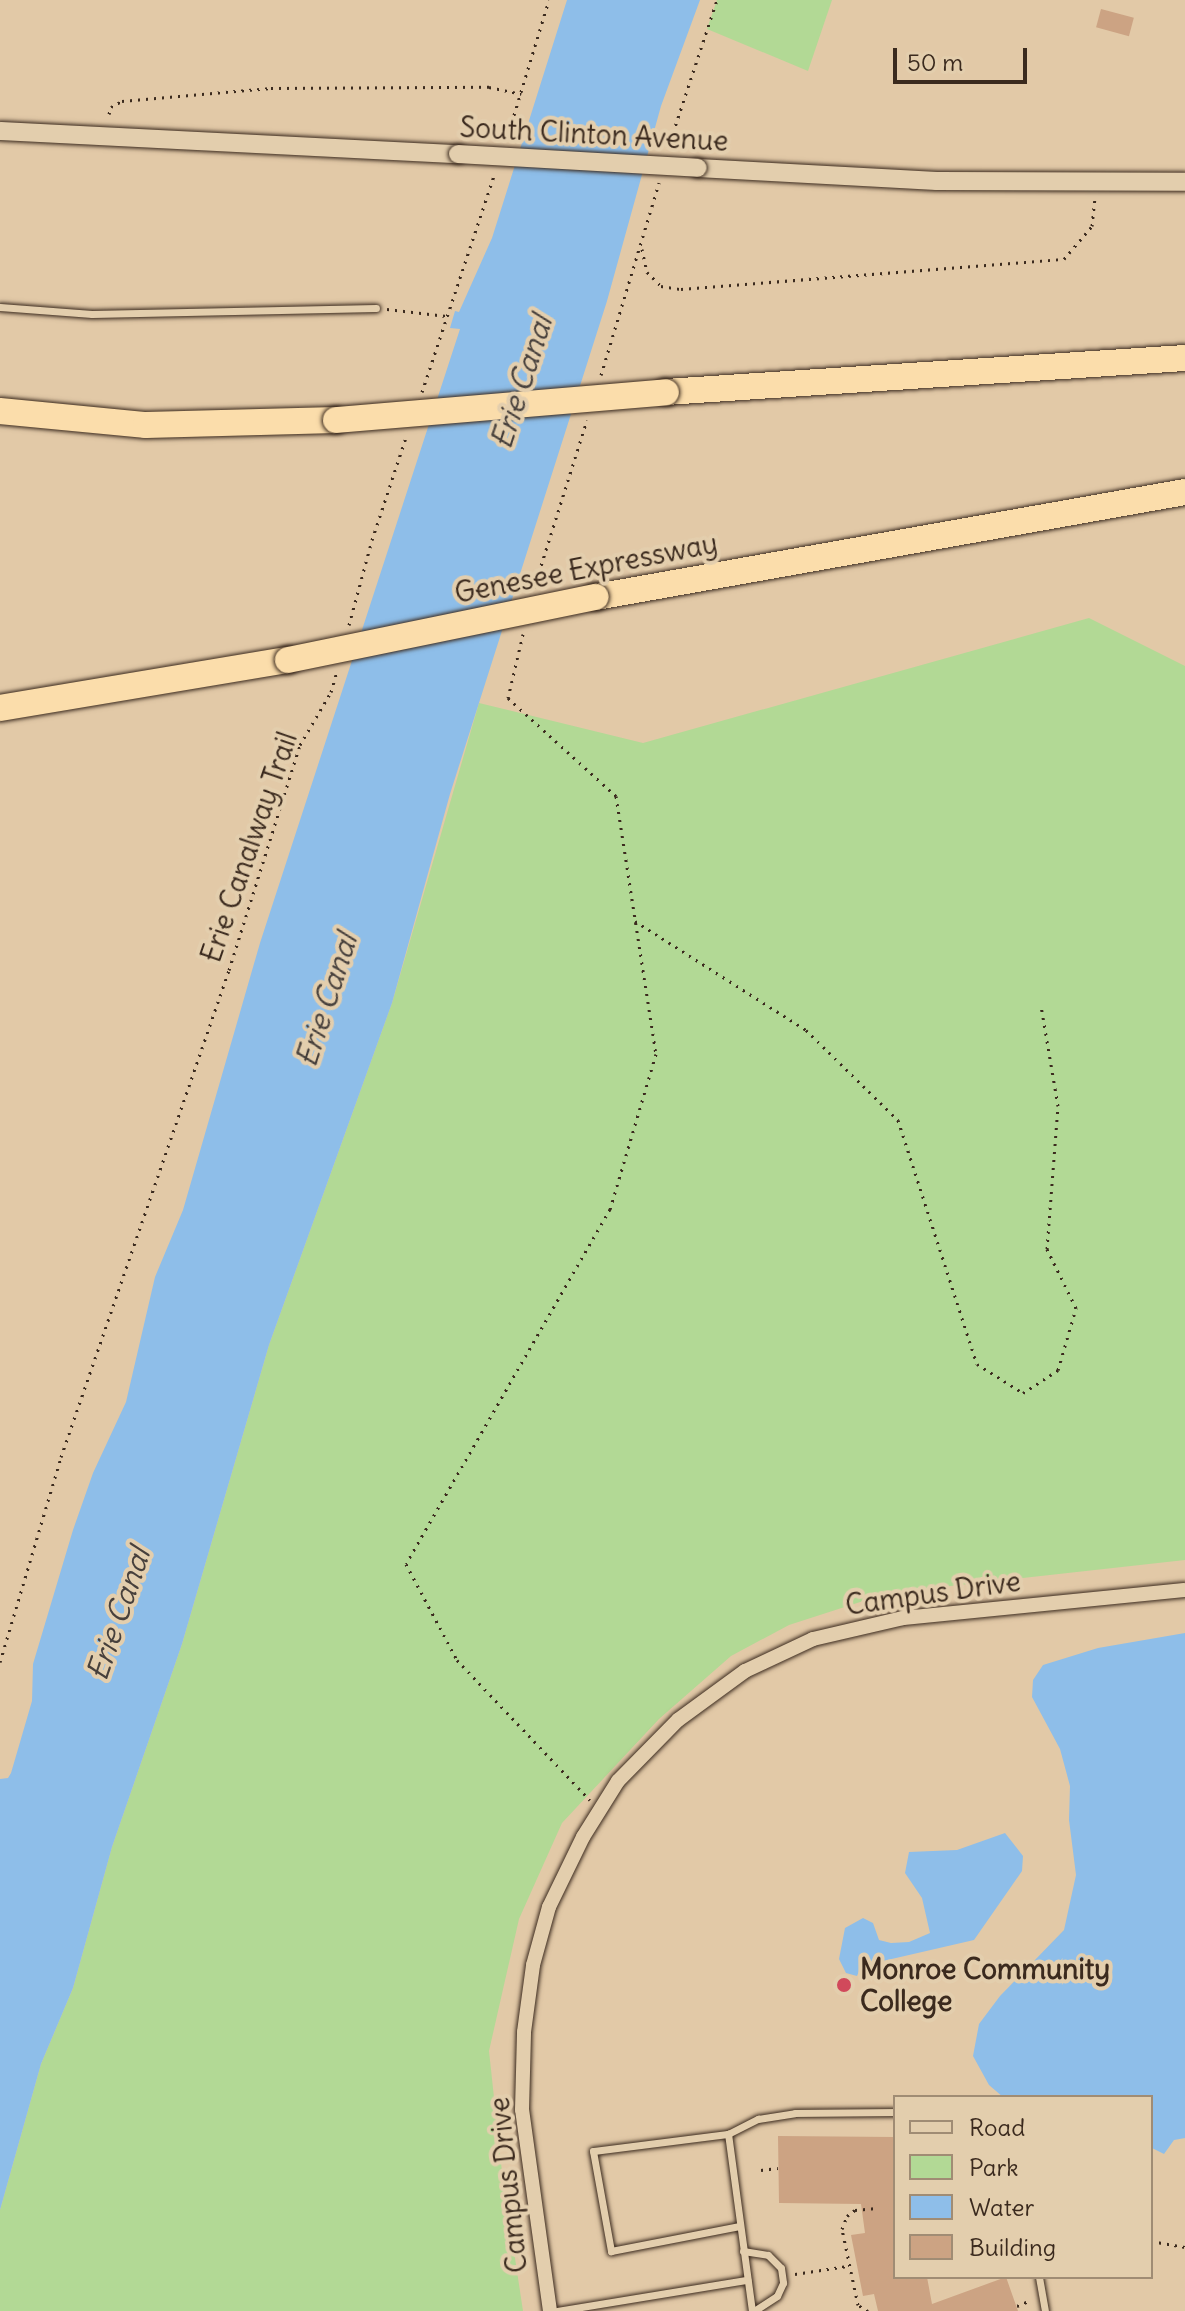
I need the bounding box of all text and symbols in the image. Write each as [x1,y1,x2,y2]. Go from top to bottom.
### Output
scale bar [897,32,1031,82]
text: 50 m [907,47,963,77]
street label: South Clinton Avenue [459,110,729,158]
water label: Erie Canal [483,311,559,453]
street label: Genesee Expressway [452,526,720,610]
street label: Erie Canalway Trail [194,727,304,967]
water label: Erie Canal [288,929,364,1071]
water label: Erie Canal [79,1543,157,1685]
street label: Campus Drive [843,1564,1023,1622]
place label: Monroe Community College [860,1952,1110,2018]
marker: Monroe Community College [835,1976,853,1994]
street label: Campus Drive [482,2095,534,2275]
legend [893,2095,1153,2279]
text: Road [969,2112,1025,2142]
text: Park [969,2152,1019,2182]
text: Water [969,2192,1034,2222]
text: Building [969,2232,1056,2262]

